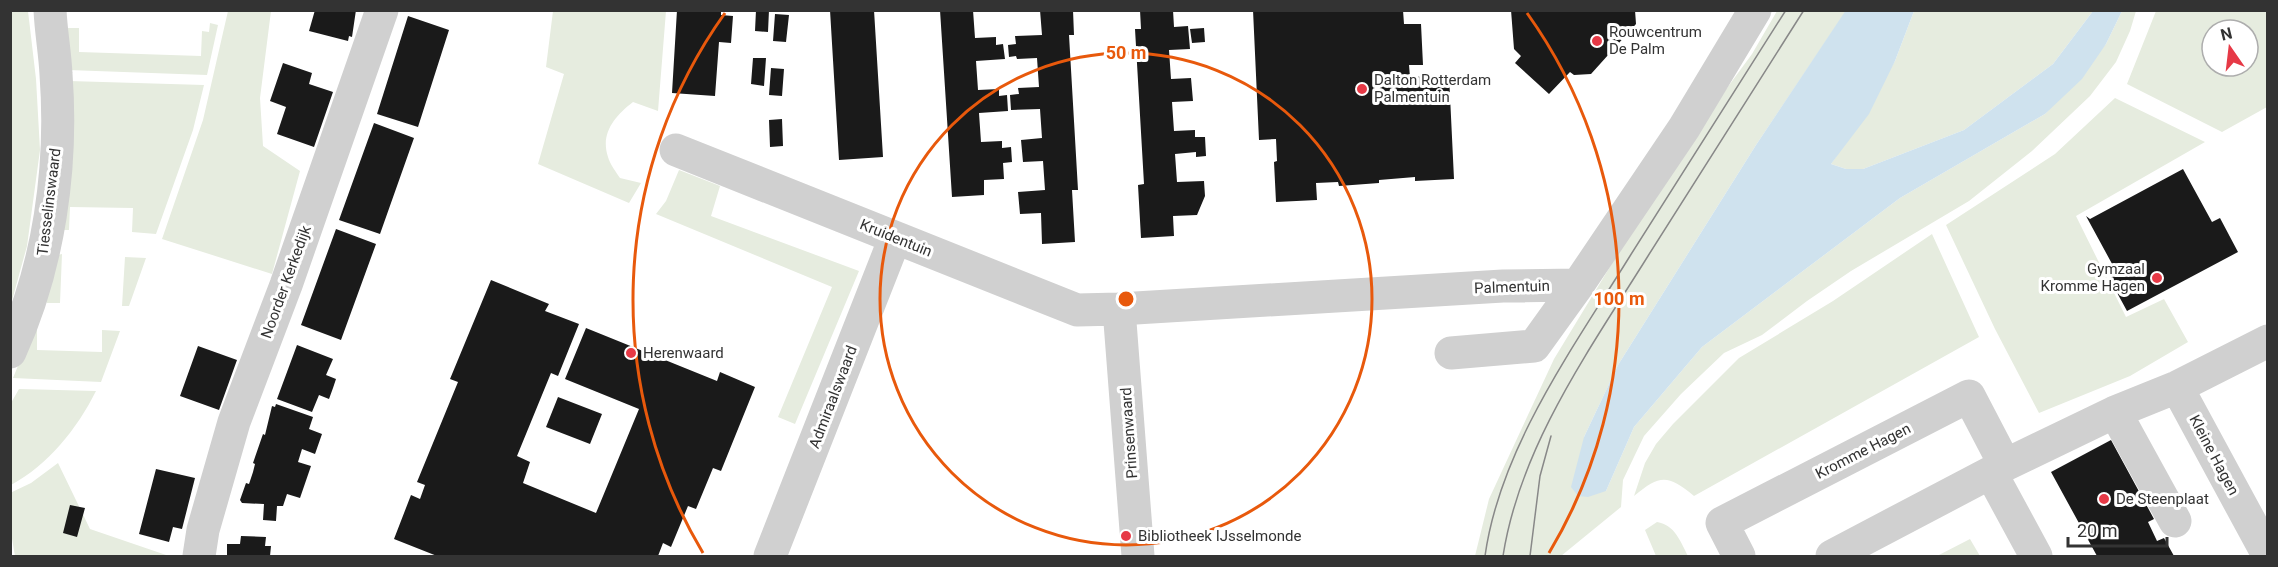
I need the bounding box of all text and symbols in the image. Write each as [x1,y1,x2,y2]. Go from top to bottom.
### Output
north arrow [2200,18,2260,78]
place label: Rouwcentrum De Palm [1609,23,1702,58]
text: N [2219,23,2234,45]
marker: Rouwcentrum De Palm [1590,34,1604,48]
text: 50 m [1106,42,1146,63]
place label: Dalton Rotterdam Palmentuin [1374,71,1491,106]
marker: Dalton Rotterdam Palmentuin [1355,82,1369,96]
street label: Tiesselinswaard [33,147,65,257]
street label: Kruidentuin [857,215,935,261]
street label: Noorder Kerkedijk [257,223,315,341]
place label: Gymzaal Kromme Hagen [2041,260,2145,295]
marker: Gymzaal Kromme Hagen [2150,271,2164,285]
street label: Palmentuin [1474,277,1550,297]
text: 100 m [1593,288,1645,309]
centre of rings [1116,289,1136,309]
street label: Admiraalswaard [805,343,861,451]
place label: Herenwaard [643,344,724,362]
marker: Herenwaard [624,346,638,360]
street label: Prinsenwaard [1117,387,1141,479]
street label: Kleine Hagen [2185,412,2243,498]
street label: Kromme Hagen [1812,419,1914,483]
place label: De Steenplaat [2116,490,2209,508]
marker: De Steenplaat [2097,492,2111,506]
scale bar [2068,510,2167,548]
text: 20 m [2077,520,2117,541]
place label: Bibliotheek IJsselmonde [1138,527,1302,545]
marker: Bibliotheek IJsselmonde [1119,529,1133,543]

